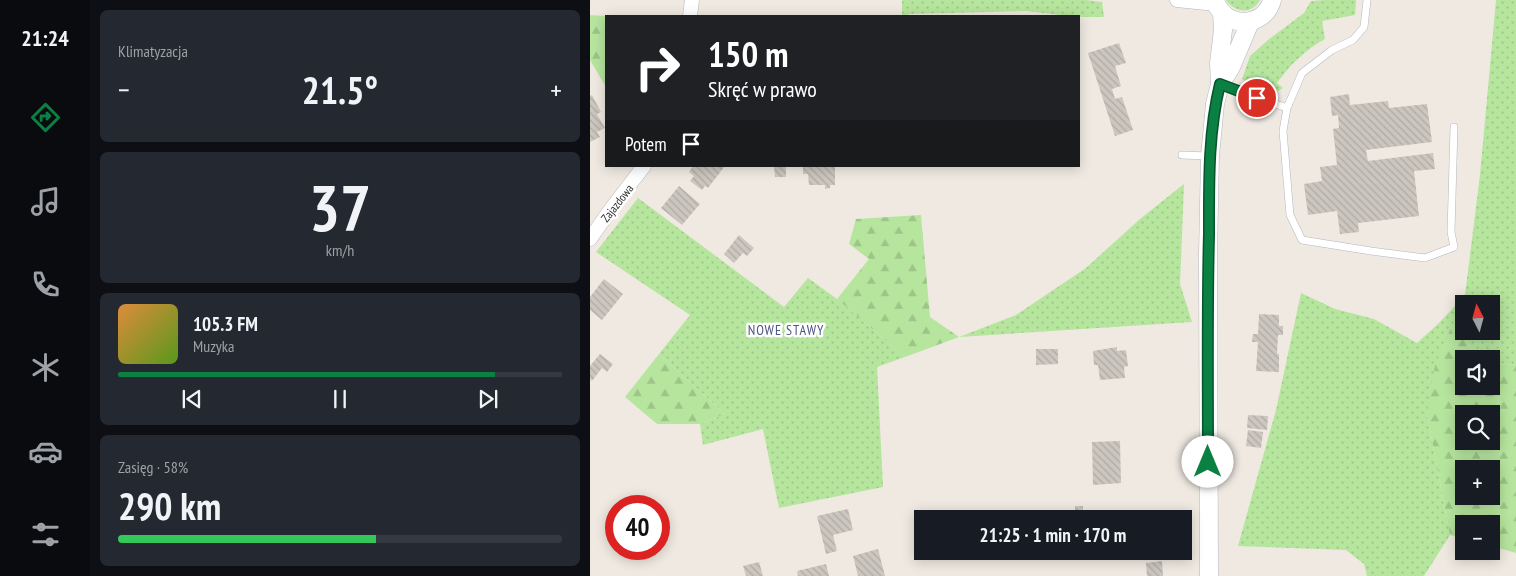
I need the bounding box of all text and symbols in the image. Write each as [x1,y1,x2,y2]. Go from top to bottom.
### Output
text: 21:24 [21,24,69,52]
text: 150 m [708,31,789,77]
icon: right [625,35,690,100]
text: Klimatyzacja [118,41,188,61]
text: 21.5° [302,65,378,114]
text: − [118,71,130,108]
text: + [550,71,562,108]
text: Skręć w prawo [708,75,817,103]
pin [1236,77,1278,119]
icon: arrive [1243,84,1271,112]
icon: directions [28,100,63,135]
icon: arrive [677,130,705,158]
text: Potem [625,132,667,156]
text: 37 [309,165,371,249]
street label: Zajazdowa [598,181,636,225]
icon: music [28,184,63,219]
text: km/h [326,240,354,260]
icon: phone [28,267,63,302]
north arrow [1455,295,1500,340]
map controls [1455,295,1500,560]
text: 105.3 FM [193,312,258,336]
district label: NOWE STAWY [748,321,824,339]
text: Muzyka [193,336,234,356]
icon: climate [28,350,63,385]
button: sound [1455,350,1500,395]
icon: previous [178,385,206,413]
icon: pause [326,385,354,413]
icon: next [474,385,502,413]
button: search [1455,405,1500,450]
icon: car [28,434,63,469]
position arrow [1181,435,1233,487]
text: Zasięg · 58% [118,457,188,477]
button: + [1455,460,1500,505]
text: 290 km [118,481,221,530]
speed limit sign: 40 [605,495,670,560]
button: − [1455,515,1500,560]
icon: filters [28,517,63,552]
text: 21:25 · 1 min · 170 m [980,523,1126,547]

